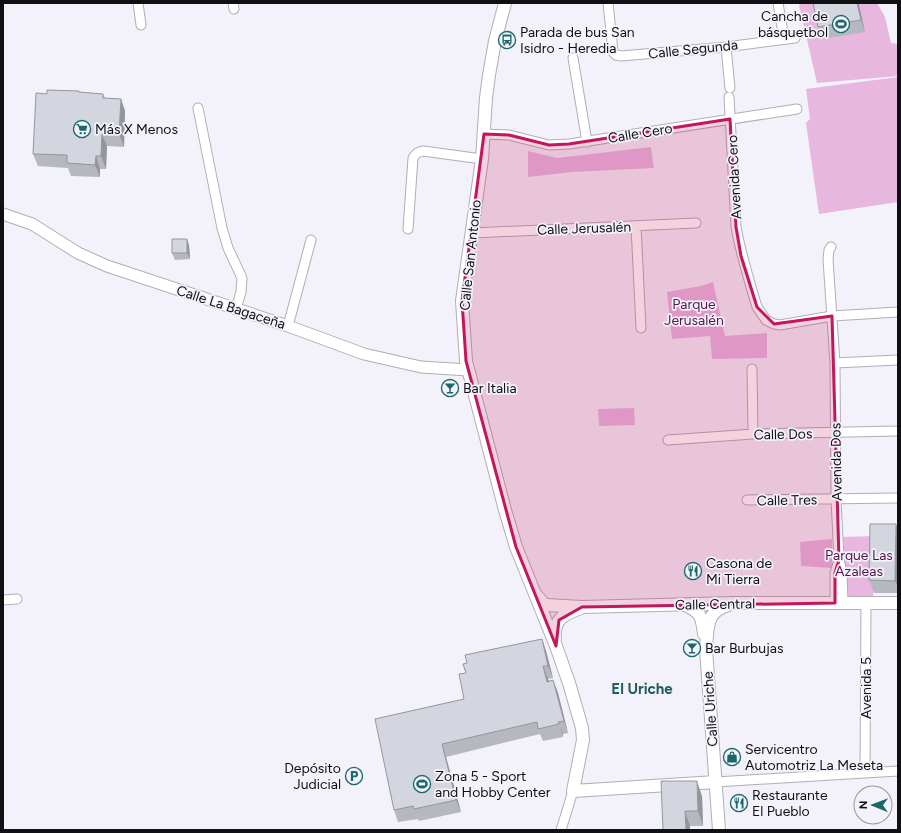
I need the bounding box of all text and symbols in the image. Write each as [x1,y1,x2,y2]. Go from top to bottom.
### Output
place label: Cancha de básquetbol [758,8,828,41]
sports icon: Cancha de básquetbol [831,14,851,34]
place label: Parada de bus San Isidro - Heredia [520,24,635,57]
bus stop icon: Parada de bus San Isidro - Heredia [497,30,517,50]
street label: Calle Segunda [647,36,739,63]
supermarket icon: Más X Menos [72,119,92,139]
street label: Calle Cero [607,120,674,147]
place label: Más X Menos [95,121,178,138]
street label: Avenida Cero [724,134,745,220]
street label: Calle San Antonio [456,199,485,311]
street label: Calle Jerusalén [537,218,632,239]
street label: Calle La Bagaceña [174,282,287,333]
park label: Parque Jerusalén [664,296,724,329]
bar icon: Bar Italia [440,378,460,398]
place label: Bar Italia [463,380,517,397]
street label: Avenida Dos [827,423,846,501]
street label: Calle Dos [753,425,813,444]
street label: Calle Tres [757,491,817,510]
park label: Parque Las Azaleas [825,547,893,580]
place label: Casona de Mi Tierra [706,555,772,588]
restaurant icon: Casona de Mi Tierra [683,561,703,581]
street label: Calle Central [675,595,755,614]
bar icon: Bar Burbujas [682,638,702,658]
place label: Bar Burbujas [705,640,783,657]
street label: Avenida 5 [858,657,875,719]
street label: Calle Uriche [699,670,722,747]
district label: El Uriche [611,680,673,698]
place label: Servicentro Automotriz La Meseta [745,741,883,774]
shop icon: Servicentro Automotriz La Meseta [722,747,742,767]
place label: Depósito Judicial [284,760,341,793]
parking icon: Depósito Judicial [344,766,364,786]
place label: Zona 5 - Sport and Hobby Center [435,768,551,801]
sports icon: Zona 5 - Sport and Hobby Center [412,774,432,794]
north arrow [853,785,893,825]
place label: Restaurante El Pueblo [752,787,828,820]
restaurant icon: Restaurante El Pueblo [729,793,749,813]
text: N [857,800,870,809]

